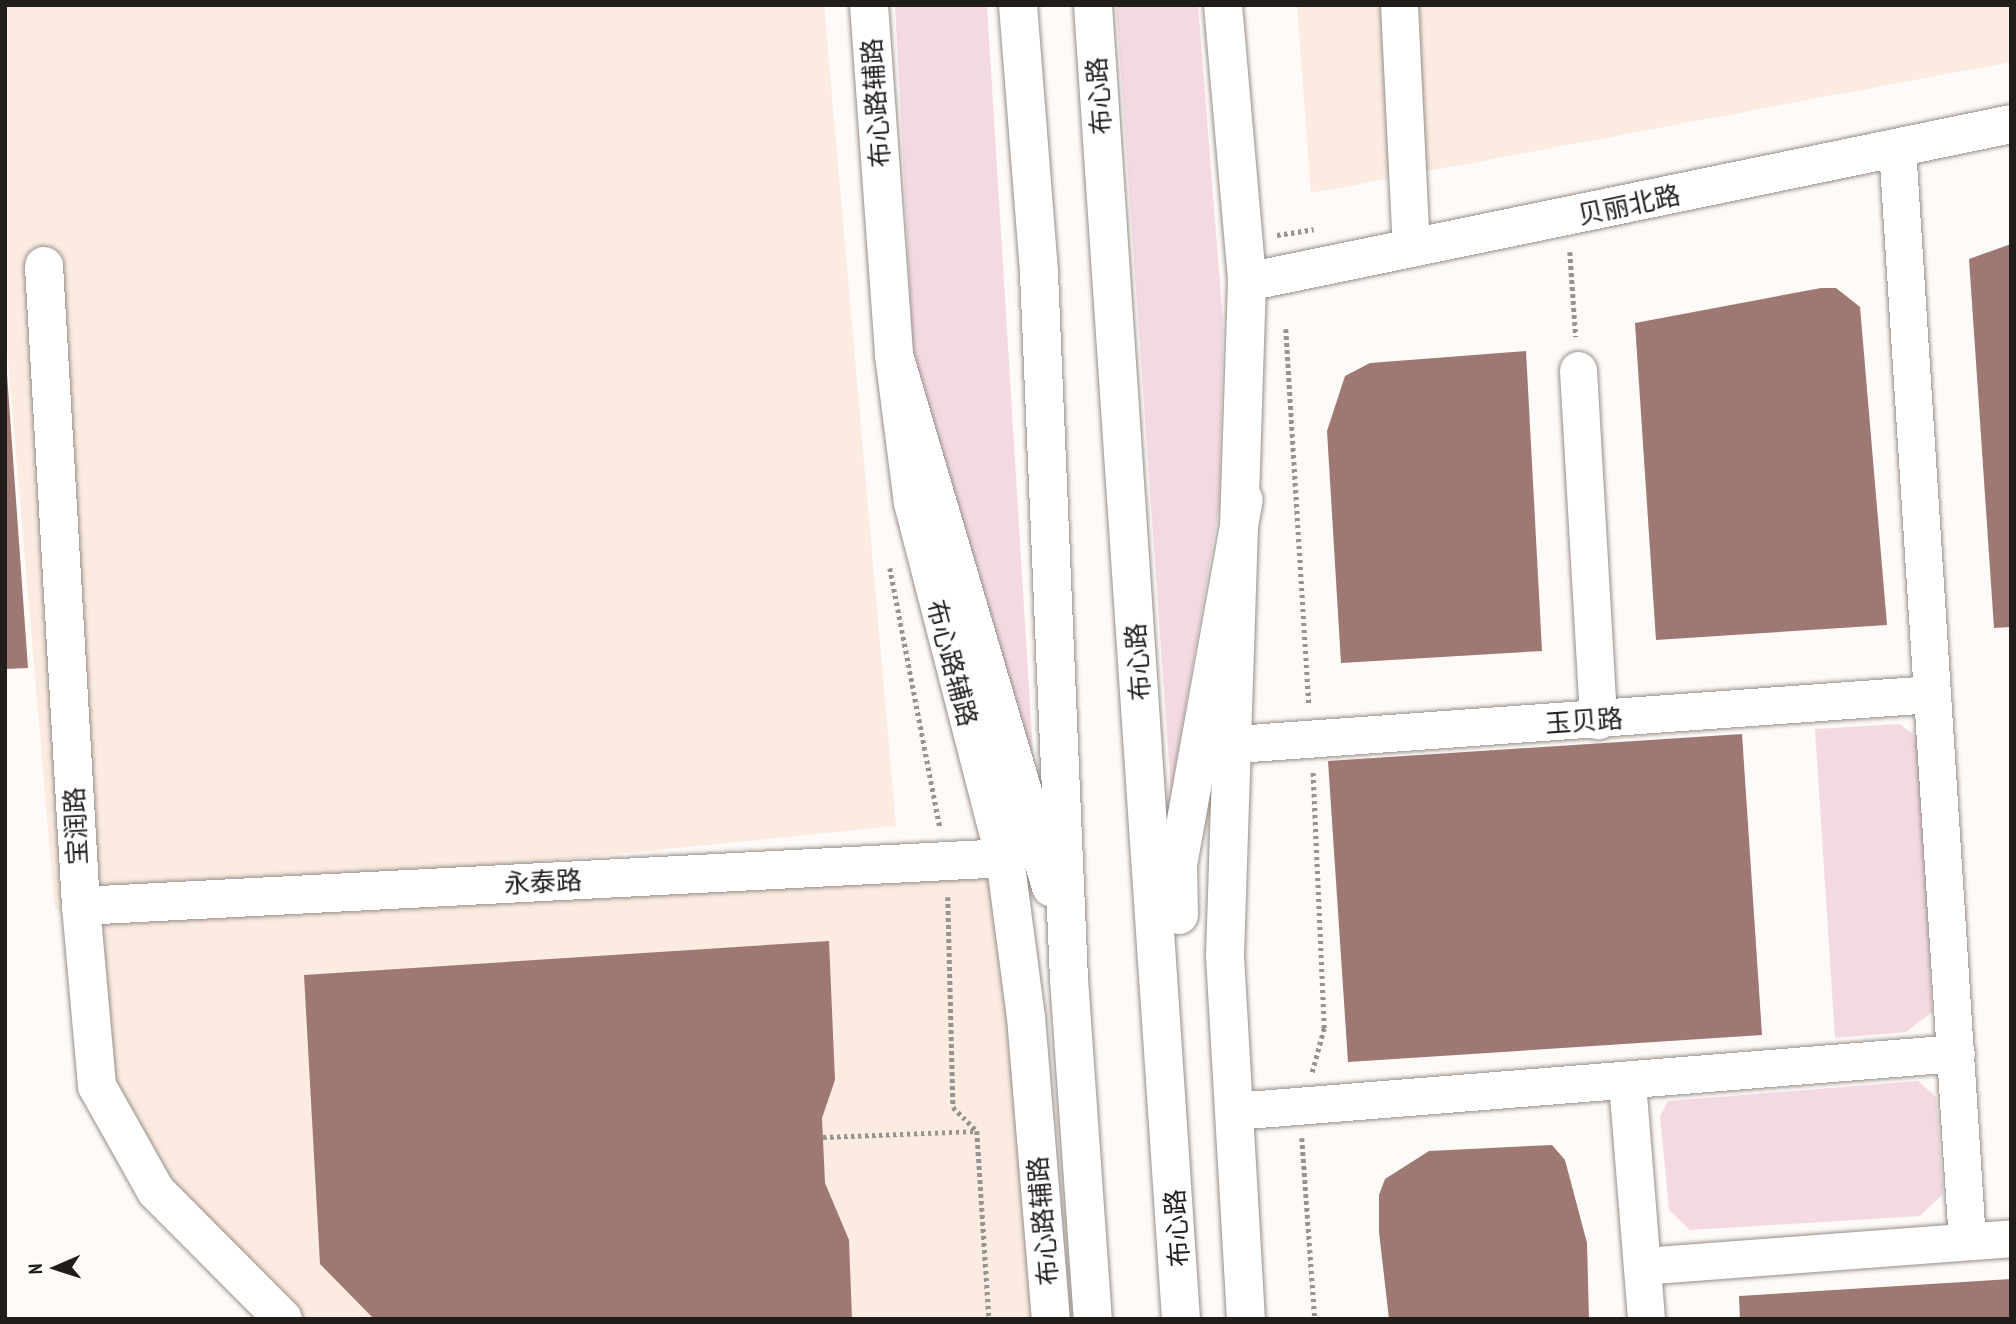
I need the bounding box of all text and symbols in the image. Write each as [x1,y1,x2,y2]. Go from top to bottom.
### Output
street label: 布心路辅路 [856,37,896,169]
street label: 布心路 [1081,56,1117,136]
street label: 贝丽北路 [1575,179,1683,231]
street label: 布心路辅路 [920,596,984,730]
street label: 布心路 [1120,622,1156,702]
street label: 玉贝路 [1544,703,1624,739]
street label: 宝润路 [58,786,94,866]
street label: 永泰路 [503,864,583,900]
street label: 布心路辅路 [1022,1155,1064,1287]
street label: 布心路 [1159,1188,1195,1268]
north arrow [21,1233,91,1303]
text: N [23,1263,47,1275]

